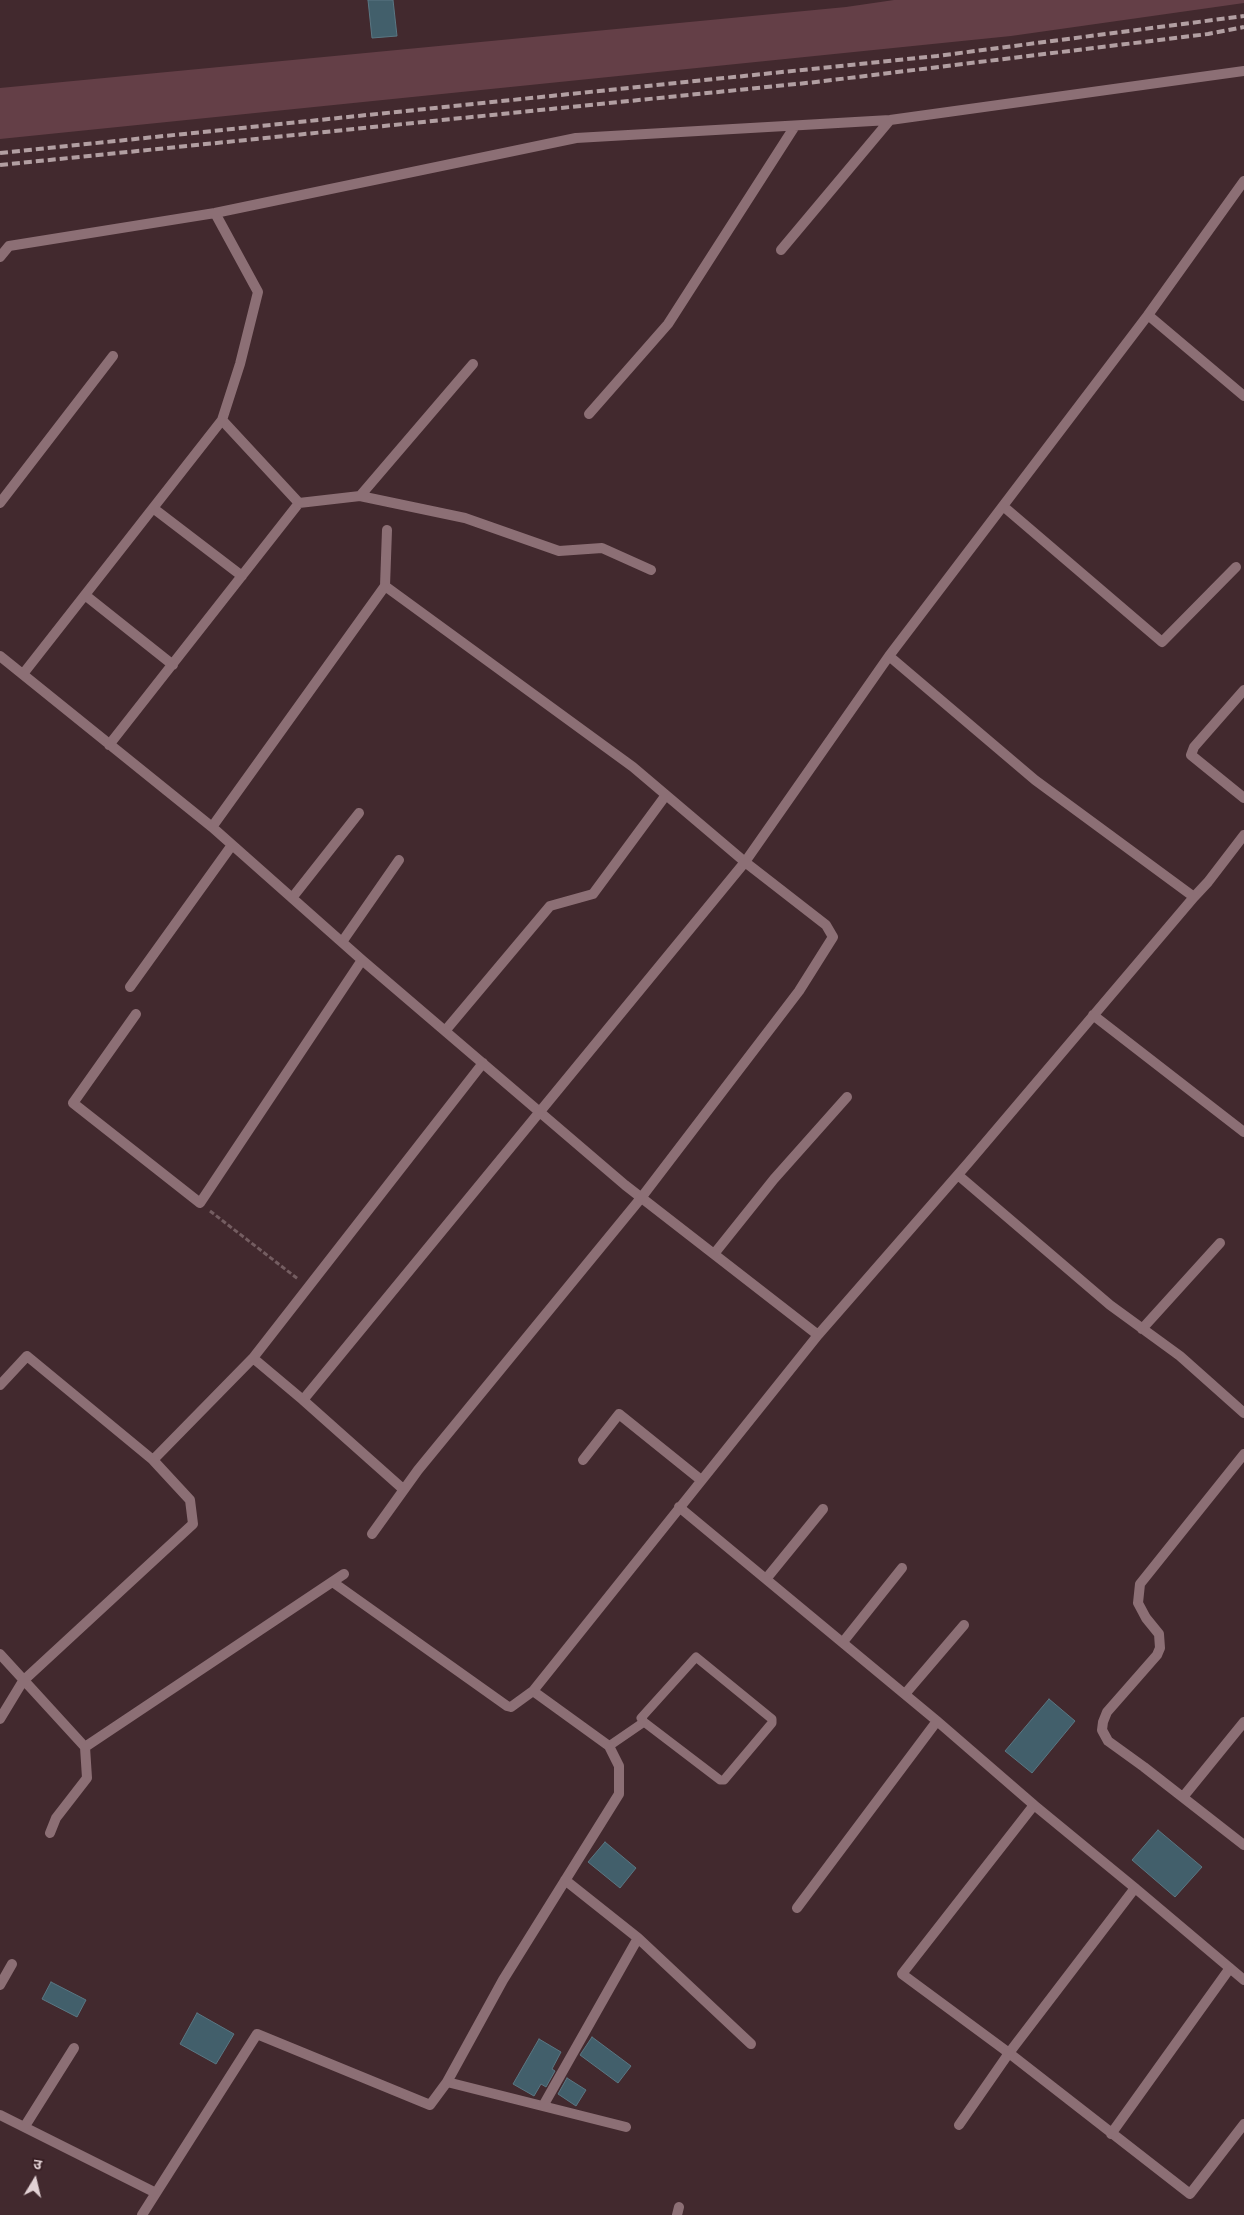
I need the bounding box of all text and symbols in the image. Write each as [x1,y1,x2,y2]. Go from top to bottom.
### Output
north arrow [10,2155,60,2205]
text: उ [32,2156,43,2174]

